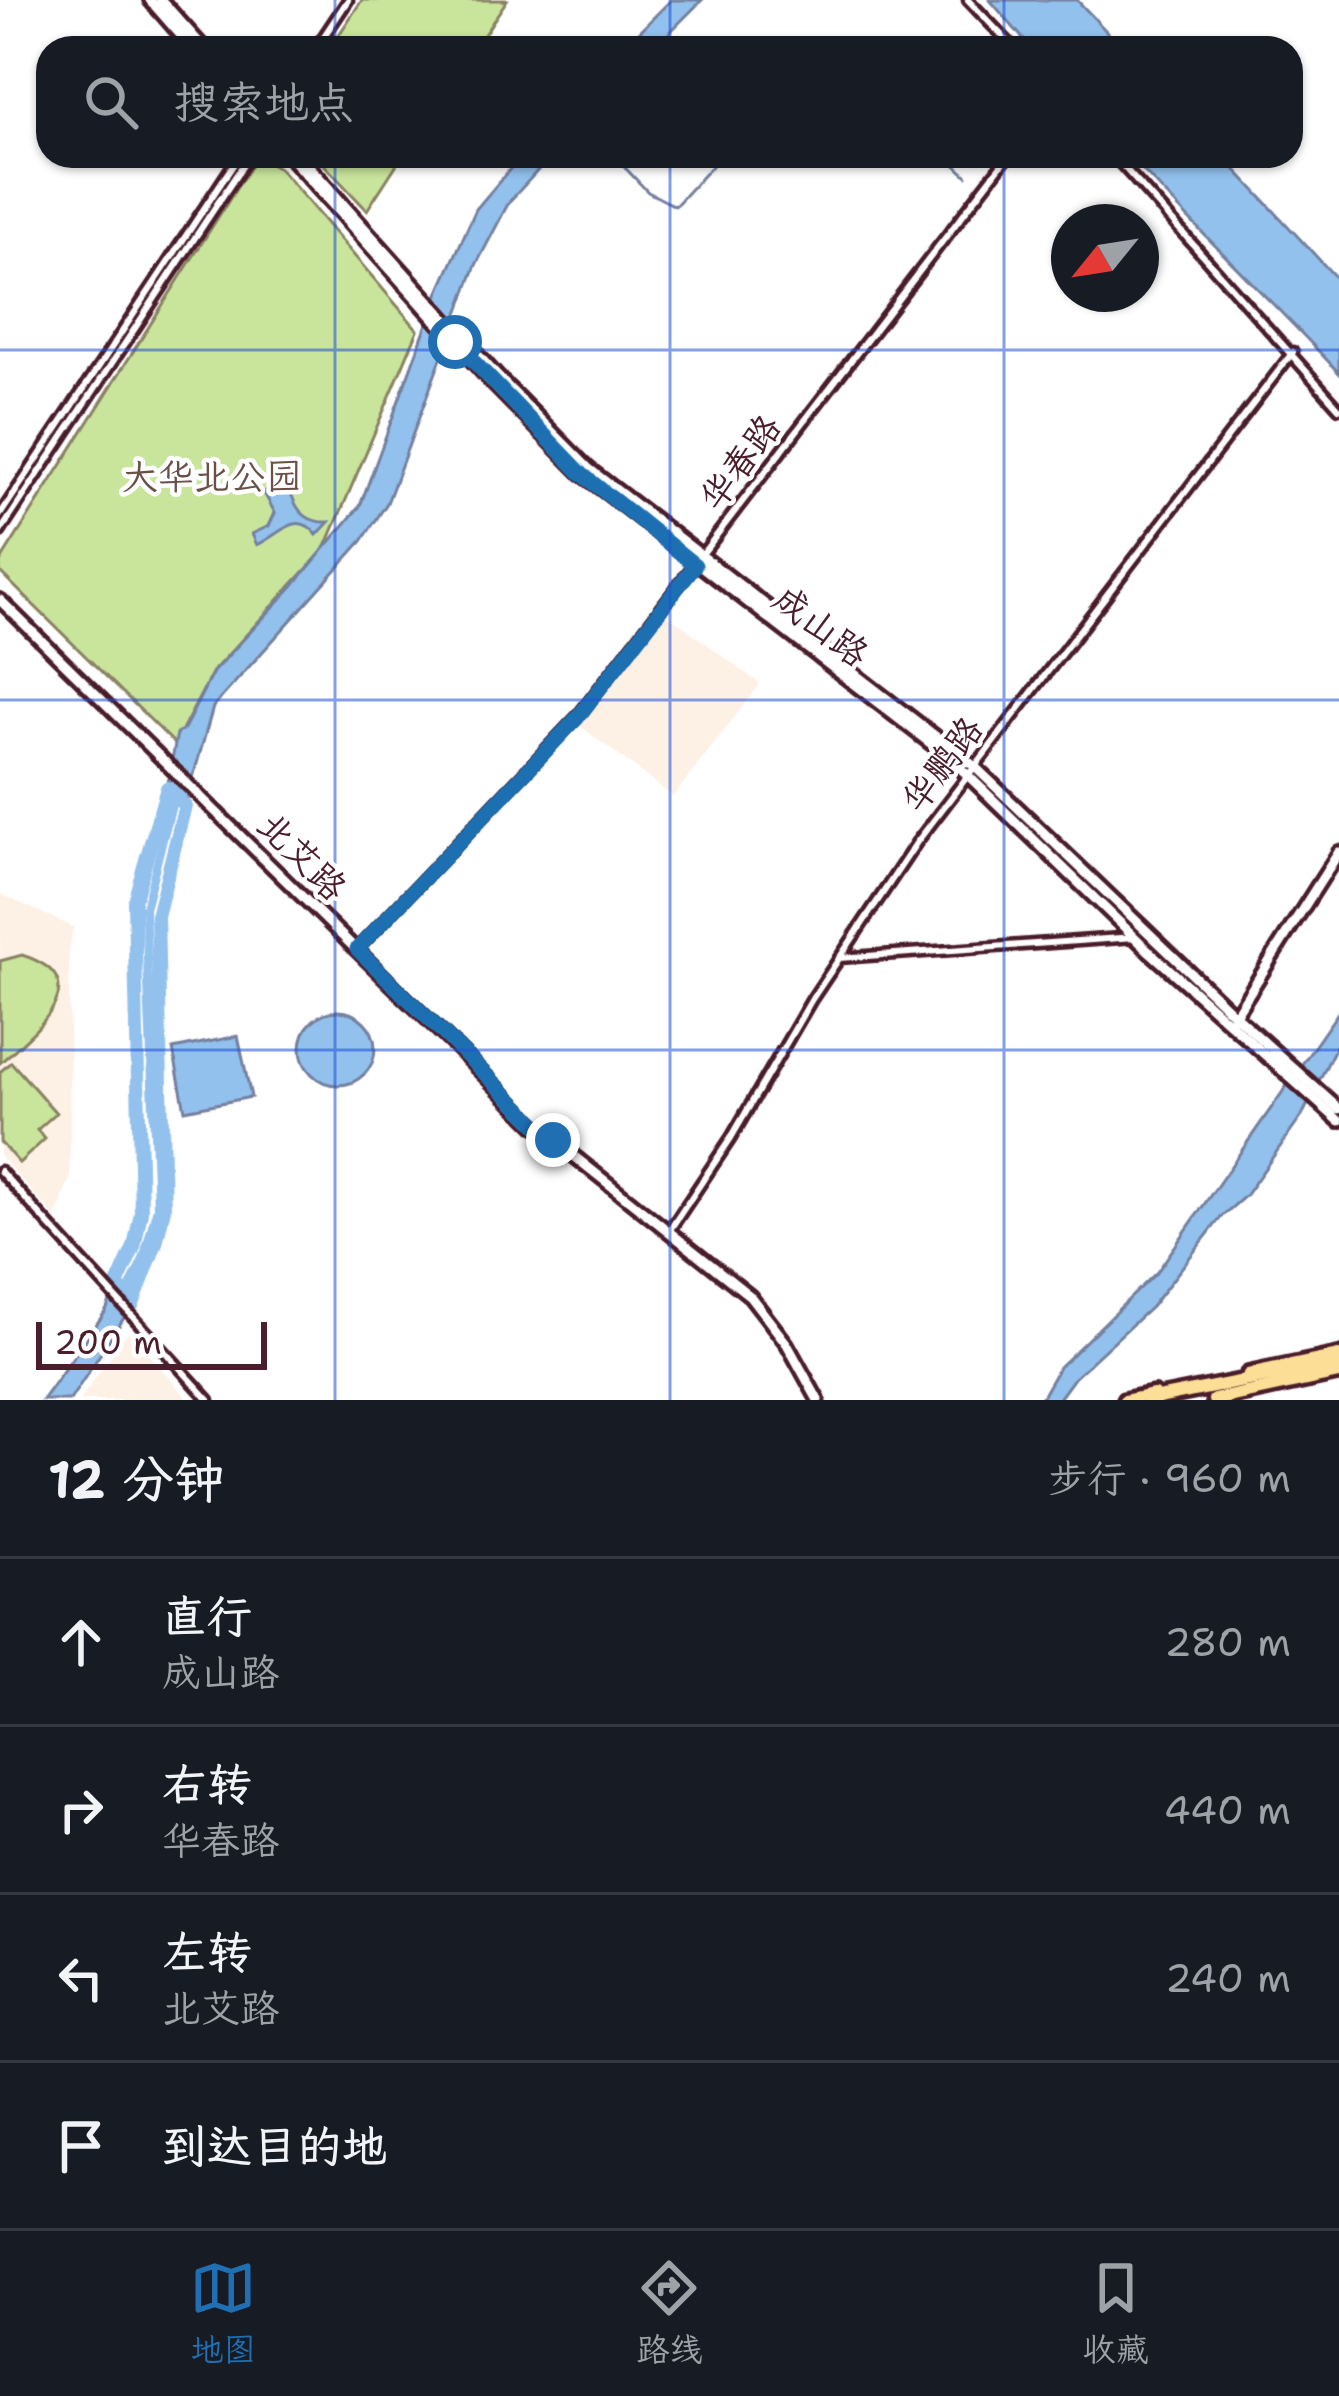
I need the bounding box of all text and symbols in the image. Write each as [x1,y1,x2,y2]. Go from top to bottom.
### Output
search box [36,36,1303,168]
icon: search [78,69,144,135]
text: 搜索地点 [174,72,354,132]
north arrow [1051,204,1159,312]
route start [428,315,482,369]
street label: 华春路 [688,404,792,520]
park label: 大华北公园 [122,452,302,501]
street label: 成山路 [763,574,879,678]
street label: 华鹏路 [890,706,994,822]
street label: 北艾路 [246,800,358,912]
route end [526,1113,580,1167]
scale bar [36,1316,267,1369]
text: 200 m [54,1320,162,1365]
text: 12 分钟 [48,1445,225,1513]
text: 步行 · 960 m [1049,1452,1291,1504]
text: 直行 [162,1586,252,1646]
icon: ahead [48,1609,114,1675]
text: 280 m [1164,1616,1291,1668]
text: 成山路 [162,1646,279,1698]
text: 右转 [162,1754,252,1814]
icon: right [48,1777,114,1843]
text: 440 m [1164,1784,1291,1836]
text: 华春路 [162,1814,279,1866]
text: 左转 [162,1922,252,1982]
icon: left [48,1945,114,2011]
text: 240 m [1165,1952,1291,2004]
text: 北艾路 [162,1982,279,2034]
icon: arrive [48,2113,114,2179]
text: 到达目的地 [162,2116,387,2176]
tab: 地图 [190,2255,256,2372]
tab: 路线 [636,2255,702,2372]
tab: 收藏 [1083,2255,1149,2372]

